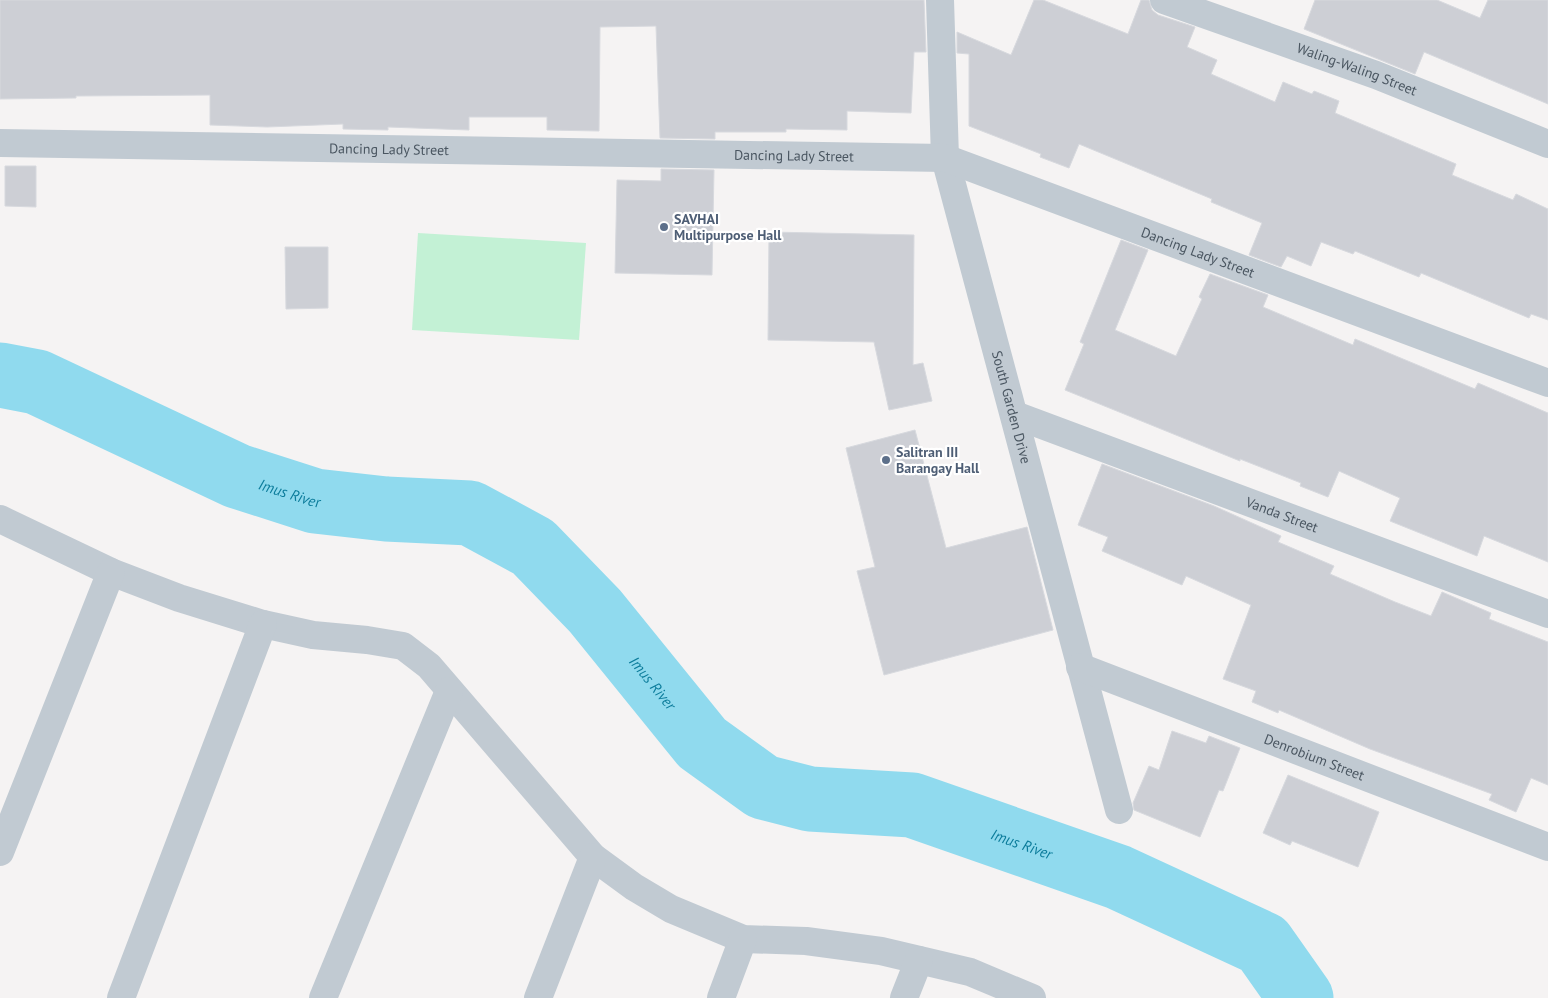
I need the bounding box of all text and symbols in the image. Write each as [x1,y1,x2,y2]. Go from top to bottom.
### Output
street label: Waling-Waling Street [1295,39,1420,100]
street label: Dancing Lady Street [329,139,449,159]
street label: Dancing Lady Street [734,146,854,166]
place label: SAVHAI Multipurpose Hall [674,210,782,244]
marker: SAVHAI Multipurpose Hall [658,221,670,233]
street label: Dancing Lady Street [1139,223,1257,282]
street label: South Garden Drive [988,349,1035,466]
place label: Salitran III Barangay Hall [896,443,980,477]
marker: Salitran III Barangay Hall [880,454,892,466]
water label: Imus River [256,474,322,511]
street label: Vanda Street [1242,493,1321,536]
water label: Imus River [626,652,681,714]
street label: Denrobium Street [1262,730,1367,785]
water label: Imus River [989,824,1056,863]

